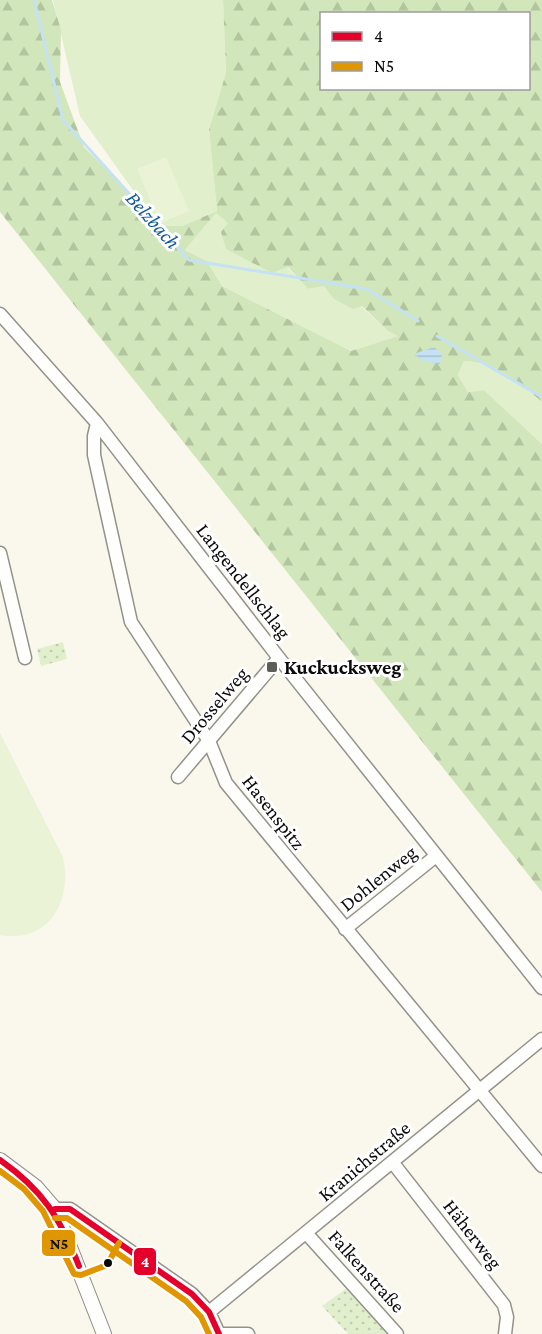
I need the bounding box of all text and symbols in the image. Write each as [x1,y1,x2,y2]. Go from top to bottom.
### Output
legend [320,12,530,90]
text: 4 [374,26,383,46]
text: N5 [374,56,394,76]
water label: Belzbach [121,186,185,254]
street label: Langendellschlag [191,519,296,644]
place label: Kuckucksweg [284,656,401,678]
marker: Kuckucksweg [265,660,279,674]
street label: Drosselweg [176,662,253,748]
street label: Hasenspitz [237,770,310,854]
street label: Dohlenweg [335,840,421,916]
street label: Kranichstraße [314,1116,414,1206]
street label: Häherweg [438,1195,507,1274]
street label: Falkenstraße [324,1225,410,1317]
line badge: N5 [41,1229,76,1257]
text: N5 [50,1235,68,1252]
line badge: 4 [133,1247,157,1276]
text: 4 [141,1253,150,1270]
unlabelled marker [102,1257,114,1269]

